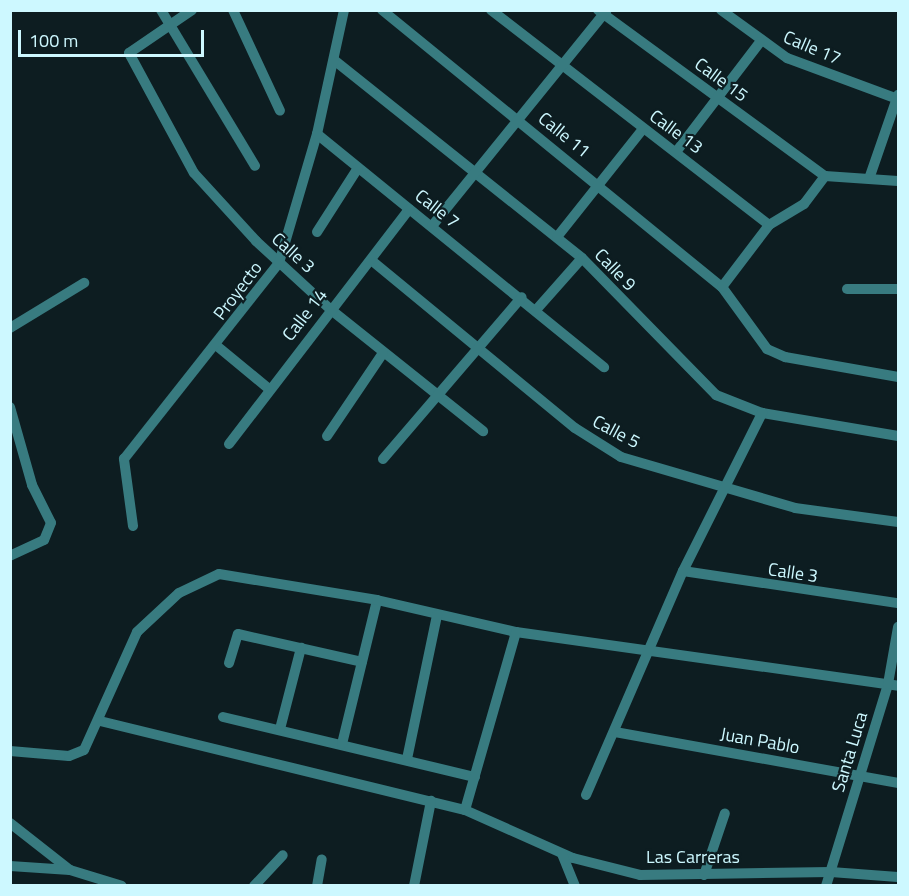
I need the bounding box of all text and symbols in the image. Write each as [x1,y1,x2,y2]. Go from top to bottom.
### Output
scale bar [21,18,207,56]
street label: Calle 17 [780,26,844,70]
text: 100 m [29,27,78,54]
street label: Calle 15 [690,54,752,106]
street label: Calle 13 [645,106,707,158]
street label: Calle 11 [534,108,594,162]
street label: Calle 7 [411,185,463,233]
street label: Calle 3 [267,228,319,278]
street label: Calle 9 [590,244,640,296]
street label: Proyecto [209,258,267,324]
street label: Calle 14 [278,285,332,345]
street label: Calle 5 [589,411,643,453]
street label: Calle 3 [767,559,819,587]
street label: Santa Luca [828,709,872,795]
street label: Juan Pablo [719,723,801,759]
street label: Las Carreras [646,846,740,868]

